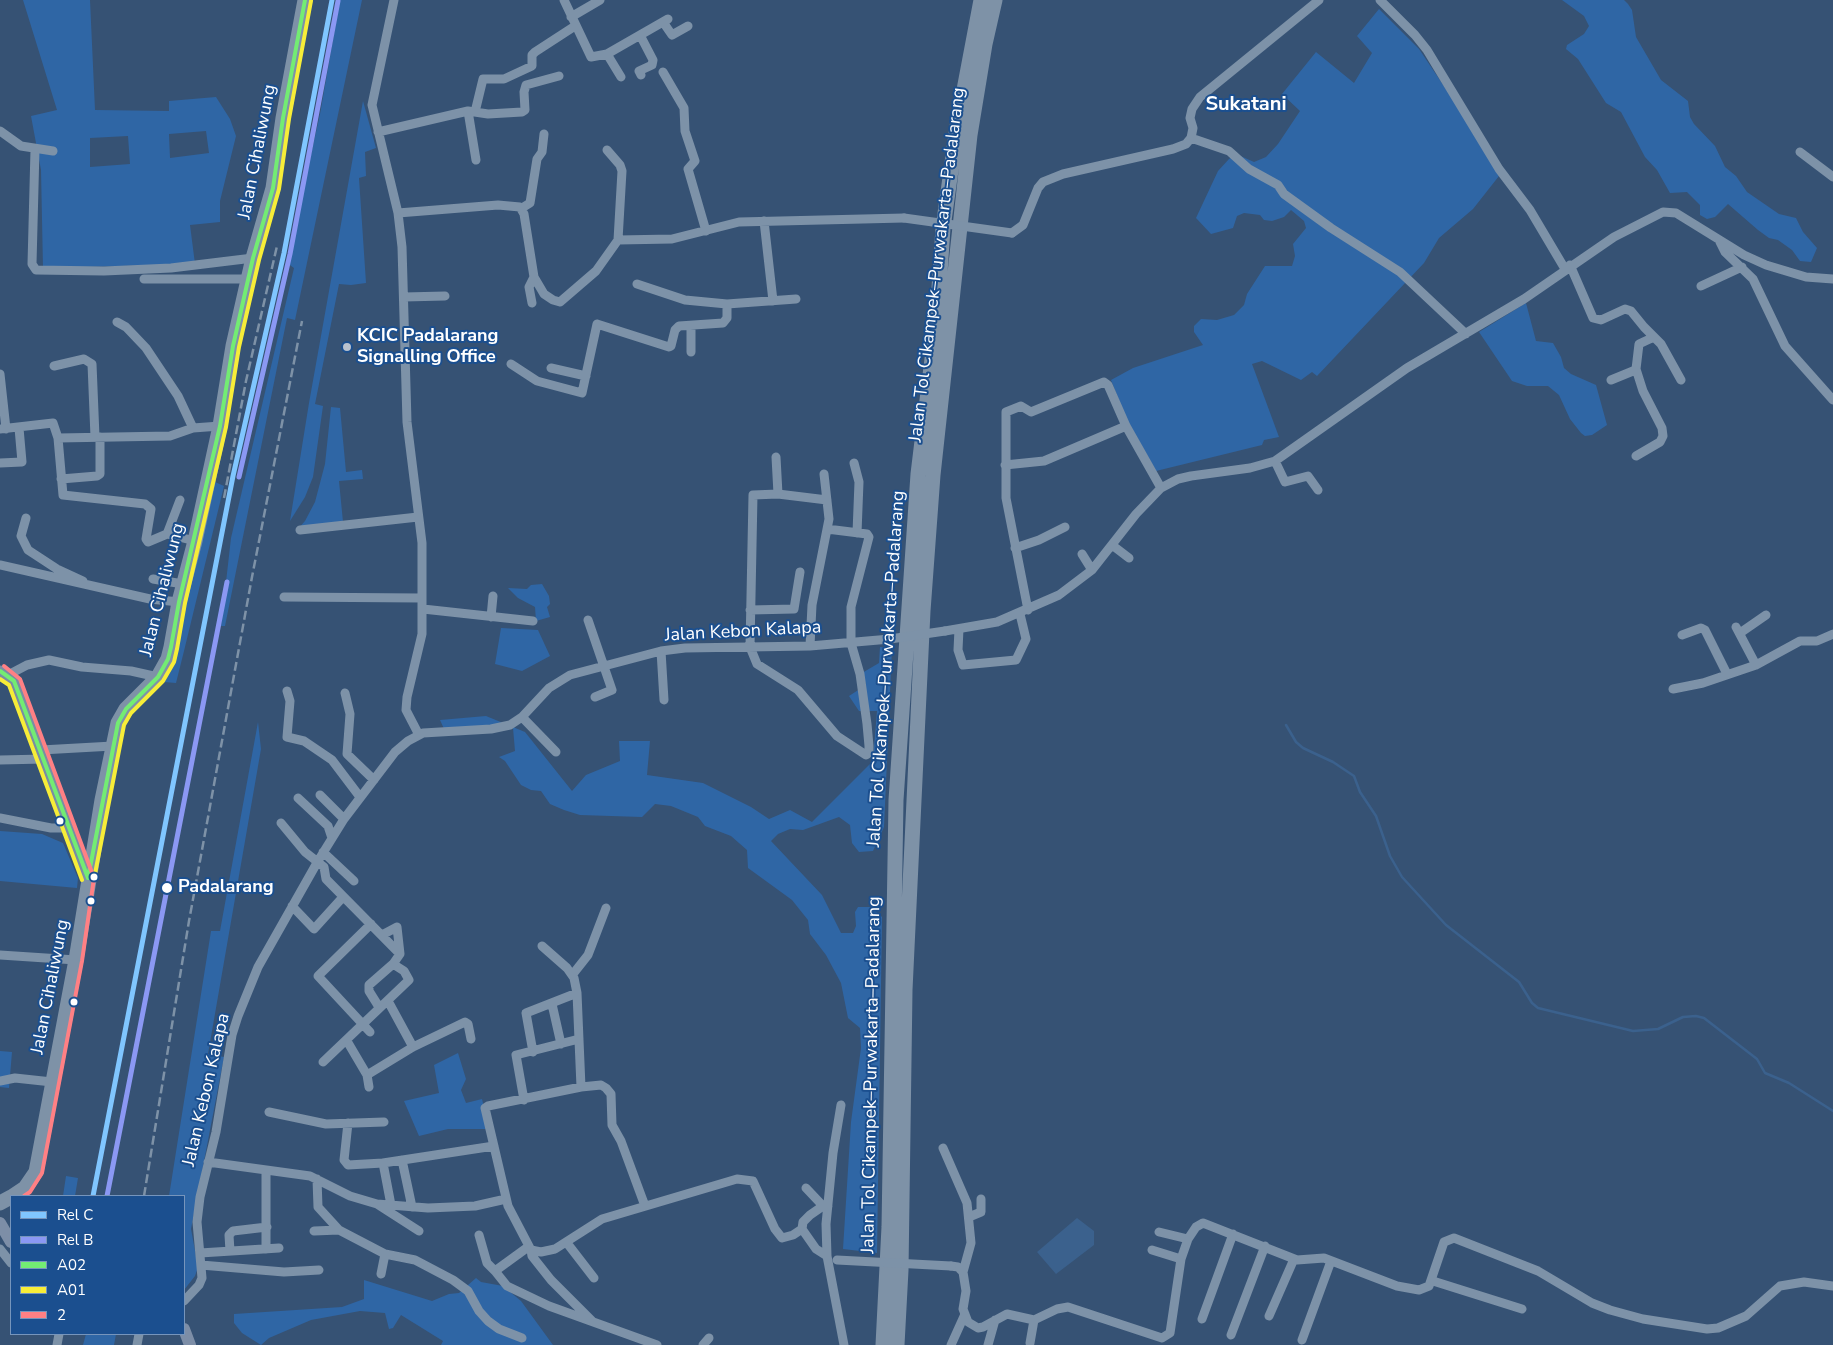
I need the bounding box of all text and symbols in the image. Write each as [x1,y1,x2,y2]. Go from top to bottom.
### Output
street label: Jalan Cihaliwung [234,83,282,221]
street label: Jalan Tol Cikampek–Purwakarta–Padalarang [906,86,970,444]
district label: Sukatani [1205,93,1287,117]
place label: KCIC Padalarang Signalling Office [357,326,498,368]
marker: KCIC Padalarang Signalling Office [341,341,353,353]
street label: Jalan Tol Cikampek–Purwakarta–Padalarang [864,490,910,848]
street label: Jalan Cihaliwung [136,521,190,659]
street label: Jalan Kebon Kalapa [664,617,822,647]
unlabelled marker [55,816,65,826]
unlabelled marker [89,872,99,882]
place label: Padalarang [178,877,274,899]
marker: Padalarang [160,881,174,895]
unlabelled marker [86,896,96,906]
street label: Jalan Tol Cikampek–Purwakarta–Padalarang [858,896,886,1254]
street label: Jalan Cihaliwung [27,918,75,1056]
unlabelled marker [69,997,79,1007]
street label: Jalan Kebon Kalapa [179,1011,235,1169]
legend [10,1195,185,1335]
text: Rel C [57,1205,93,1225]
text: Rel B [57,1230,93,1250]
text: A02 [57,1255,86,1275]
text: A01 [57,1280,86,1300]
text: 2 [57,1305,66,1325]

